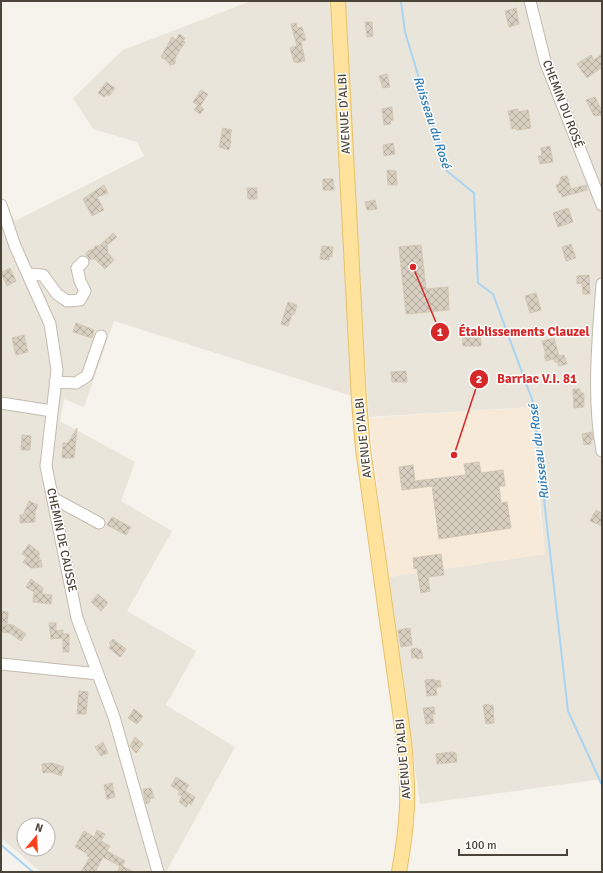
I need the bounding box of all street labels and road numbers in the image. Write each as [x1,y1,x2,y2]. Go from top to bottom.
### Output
street label: CHEMIN DU ROSÉ [539,58,586,150]
street label: AVENUE D'ALBI [335,73,354,155]
street label: AVENUE D'ALBI [352,397,375,479]
street label: CHEMIN DE CAUSSE [43,487,80,594]
street label: AVENUE D'ALBI [393,718,414,800]

